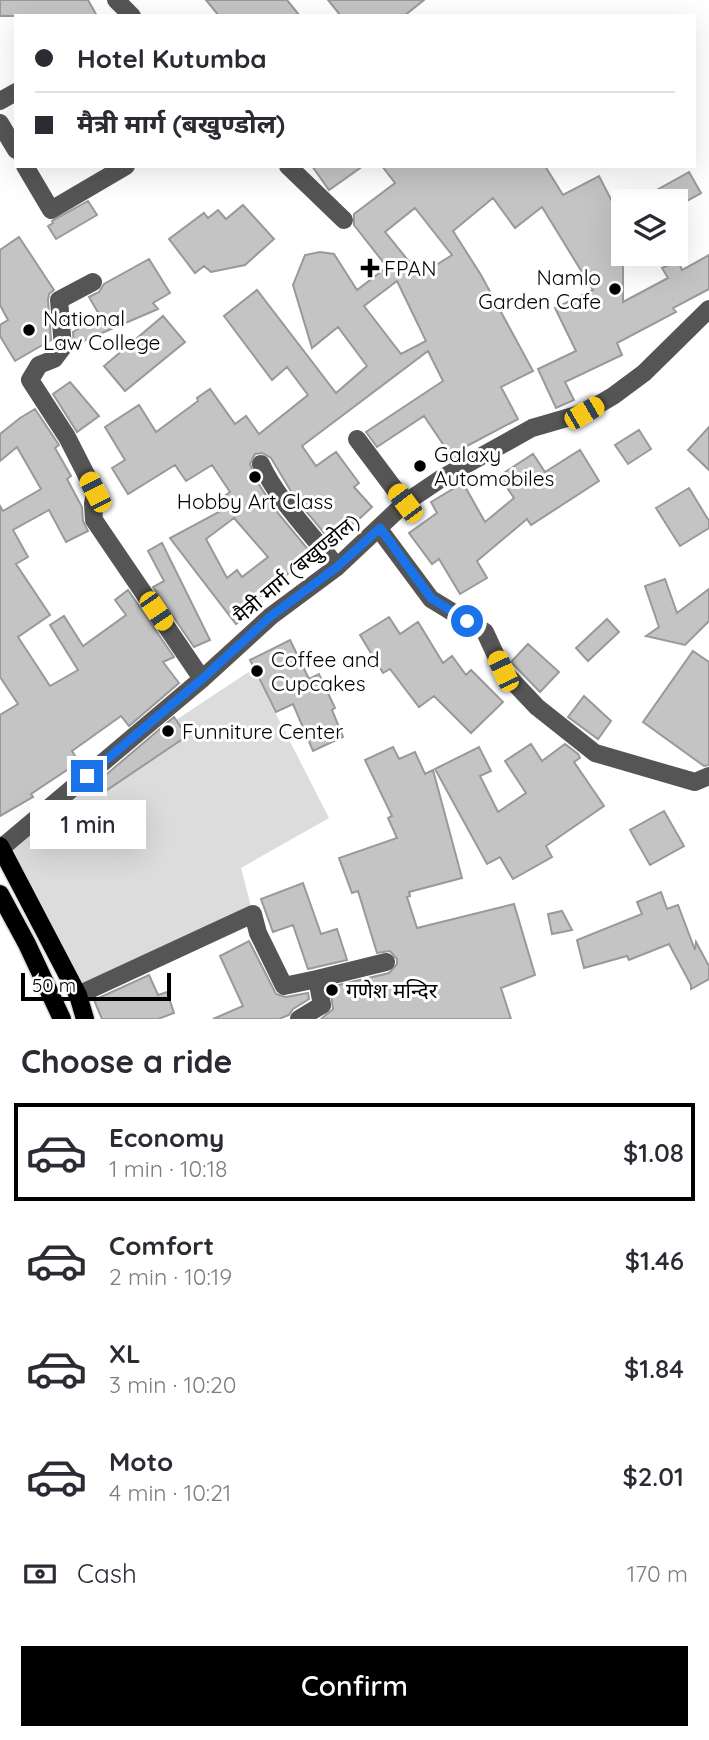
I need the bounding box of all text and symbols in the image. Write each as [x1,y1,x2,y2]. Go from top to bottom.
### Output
text: Hotel Kutumba [77,42,267,75]
text: मैत्री मार्ग (बखुण्डोल) [77,107,285,140]
map controls [611,189,688,266]
button: layers [611,189,688,266]
place label: FPAN [384,255,436,281]
marker: FPAN [362,260,378,276]
place label: Namlo Garden Cafe [478,264,601,314]
marker: Namlo Garden Cafe [607,281,623,297]
place label: National Law College [43,305,160,355]
marker: National Law College [21,322,37,338]
car [561,393,608,433]
place label: Galaxy Automobiles [434,441,554,491]
marker: Galaxy Automobiles [412,458,428,474]
car [77,469,114,515]
marker: Hobby Art Class [247,469,263,485]
car [384,480,427,526]
place label: Hobby Art Class [177,488,333,514]
street label: मैत्री मार्ग (बखुण्डोल) [228,508,365,629]
car [136,588,177,634]
route start [451,605,483,637]
place label: Coffee and Cupcakes [271,646,380,696]
car [485,648,522,694]
marker: Coffee and Cupcakes [249,663,265,679]
place label: Funniture Center [182,718,343,744]
marker: Funniture Center [160,723,176,739]
route end [71,760,103,792]
callout: 1 min [29,800,145,850]
text: 1 min [60,810,116,839]
scale bar [21,970,172,1002]
text: 50 m [32,973,76,997]
place label: गणेश मन्दिर [346,977,438,1003]
marker: गणेश मन्दिर [324,982,340,998]
text: Choose a ride [21,1041,233,1081]
icon: car [25,1121,88,1184]
text: Economy [109,1121,224,1154]
text: $1.08 [623,1136,684,1169]
text: 1 min · 10:18 [109,1154,227,1183]
icon: car [25,1229,88,1292]
text: Comfort [109,1229,214,1262]
text: $1.46 [625,1244,684,1277]
text: 2 min · 10:19 [109,1262,232,1291]
icon: car [25,1337,88,1400]
text: XL [109,1337,141,1370]
text: $1.84 [624,1352,684,1385]
text: 3 min · 10:20 [109,1370,237,1399]
icon: car [25,1445,88,1508]
text: Moto [109,1445,173,1478]
text: $2.01 [622,1460,684,1493]
text: 4 min · 10:21 [109,1478,231,1507]
icon: cash [21,1555,59,1593]
text: Cash [77,1557,137,1590]
text: 170 m [627,1559,688,1588]
button: Confirm [21,1646,688,1726]

